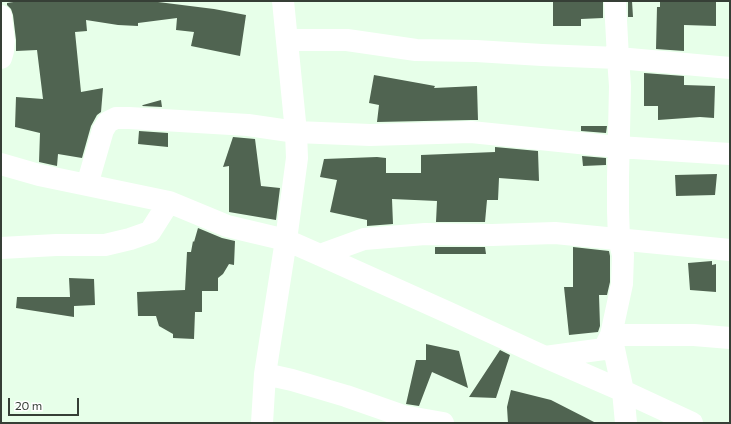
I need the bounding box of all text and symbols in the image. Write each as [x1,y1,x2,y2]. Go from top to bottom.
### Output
scale bar [10,390,81,416]
text: 20 m [15,398,42,412]

